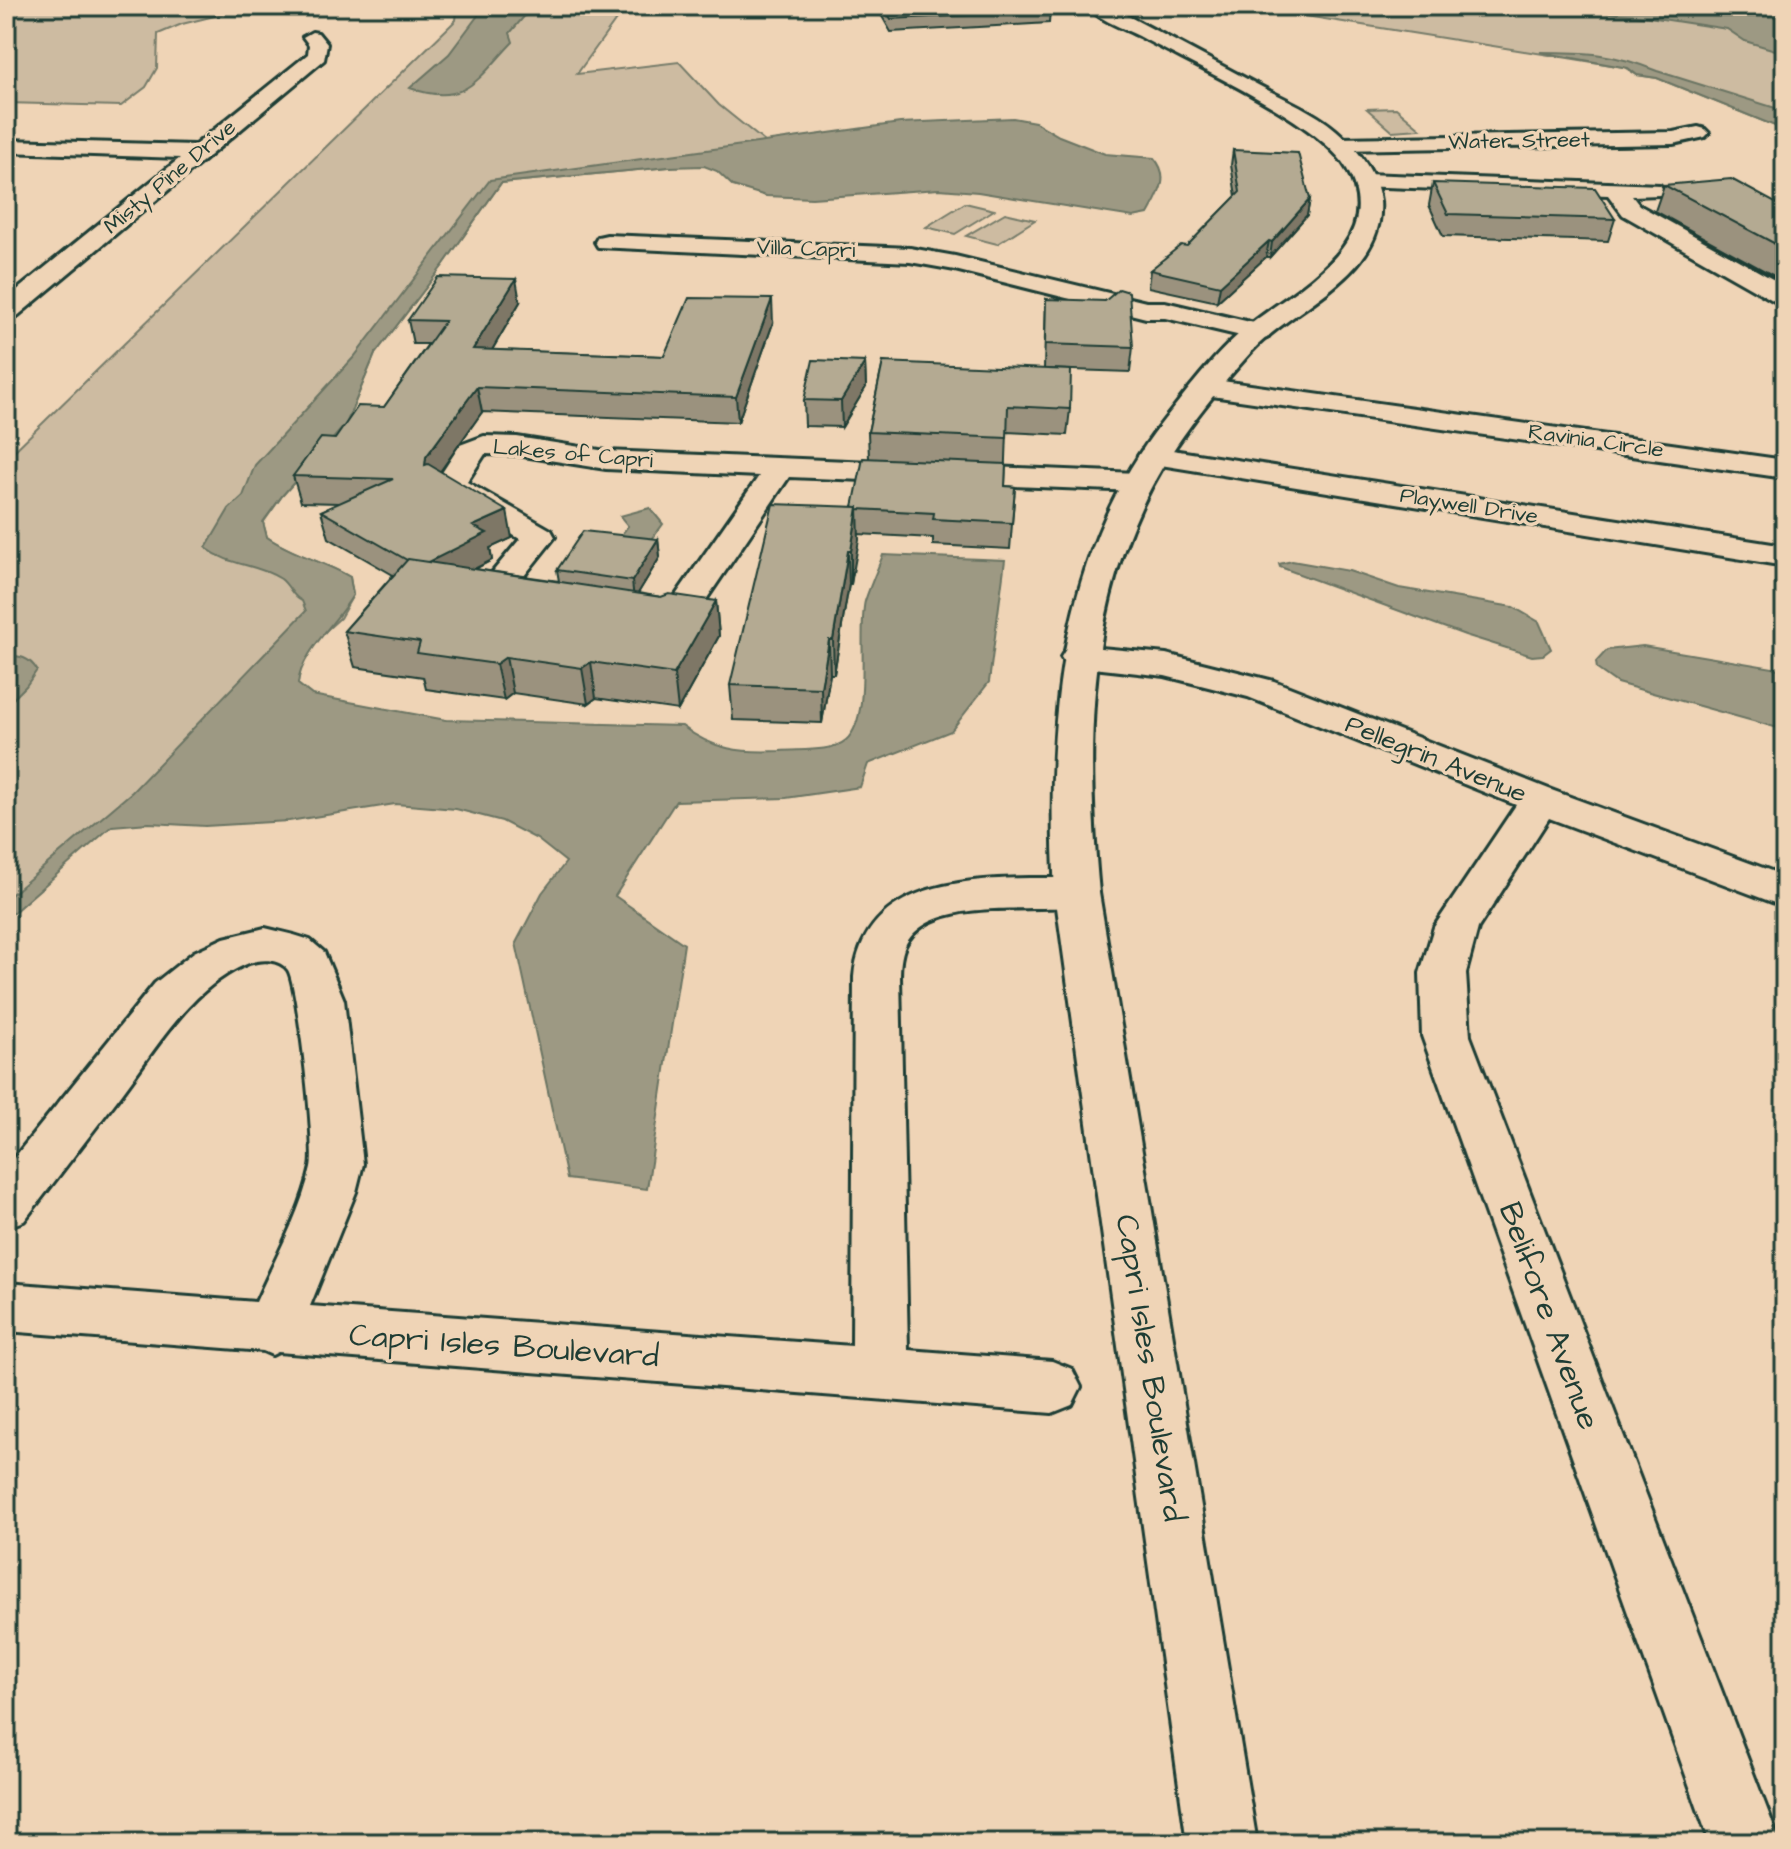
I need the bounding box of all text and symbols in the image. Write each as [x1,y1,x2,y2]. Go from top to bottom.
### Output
street label: Misty Pine Drive [97,112,244,242]
street label: Water Street [1448,124,1590,158]
street label: Villa Capri [756,232,856,266]
street label: Ravinia Circle [1526,416,1666,466]
street label: Lakes of Capri [492,432,654,476]
street label: Playwell Drive [1398,480,1540,533]
street label: Pellegrin Avenue [1339,706,1532,814]
street label: Belifore Avenue [1487,1196,1611,1436]
street label: Capri Isles Boulevard [1103,1211,1197,1525]
street label: Capri Isles Boulevard [348,1313,660,1379]

